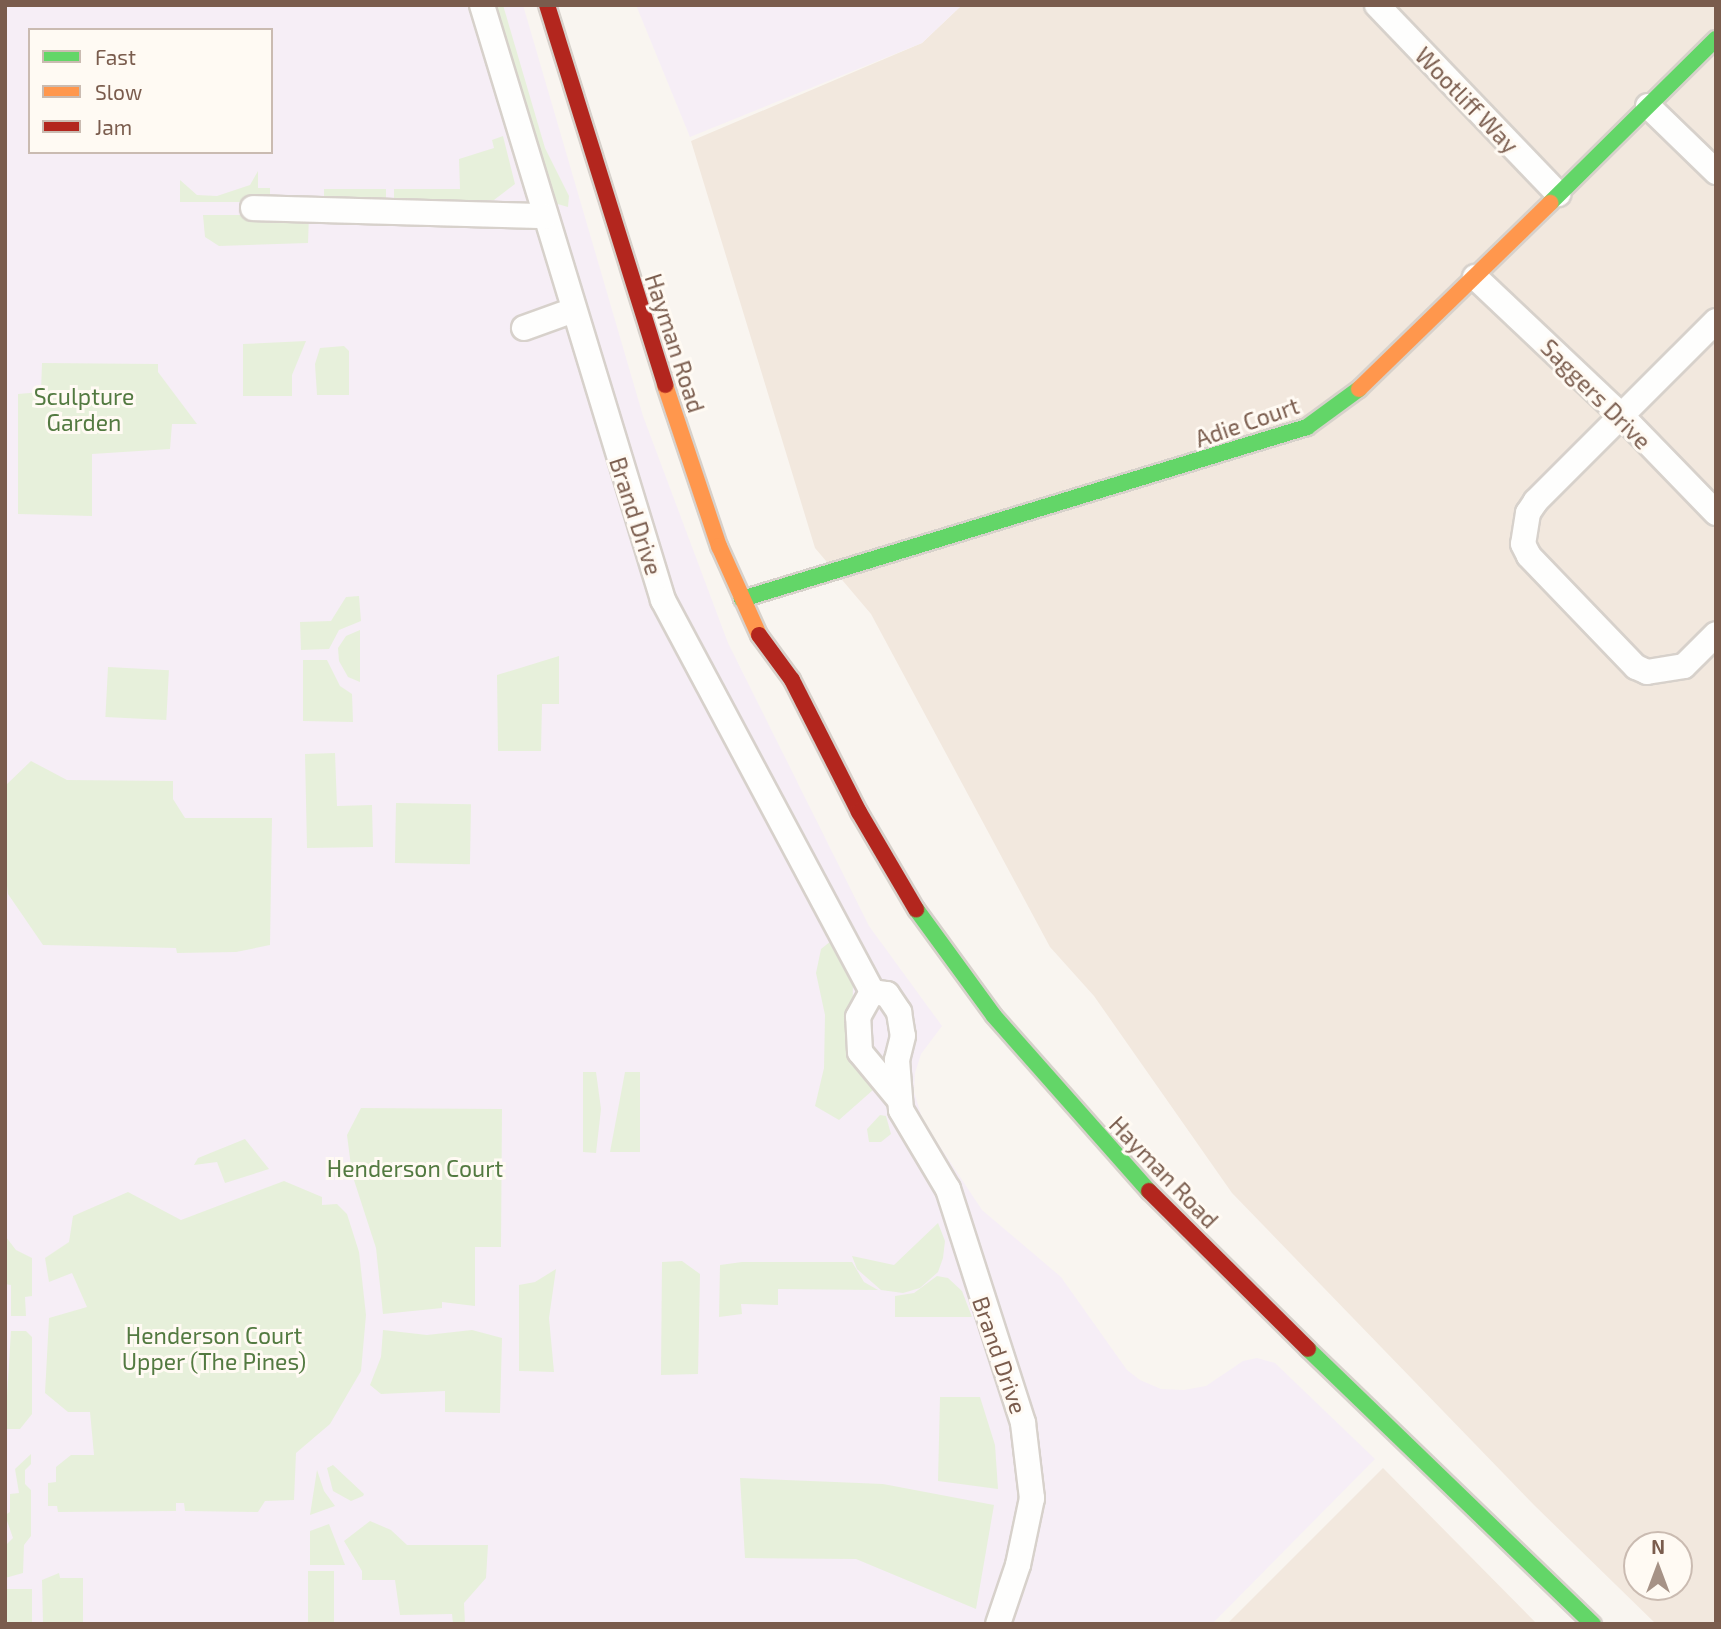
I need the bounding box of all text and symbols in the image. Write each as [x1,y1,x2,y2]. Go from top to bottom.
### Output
legend [28,28,273,154]
street label: Wootliff Way [1410,41,1524,159]
text: Fast [95,44,136,69]
text: Slow [95,79,142,104]
text: Jam [95,114,132,139]
street label: Hayman Road [640,270,710,416]
street label: Saggers Drive [1535,333,1657,455]
park label: Sculpture Garden [34,382,134,436]
street label: Adie Court [1191,391,1303,453]
street label: Brand Drive [604,454,668,578]
street label: Hayman Road [1104,1110,1224,1234]
park label: Henderson Court [327,1154,503,1182]
street label: Brand Drive [967,1293,1033,1417]
park label: Henderson Court Upper (The Pines) [122,1321,306,1375]
north arrow [1623,1531,1693,1601]
text: N [1651,1535,1665,1558]

